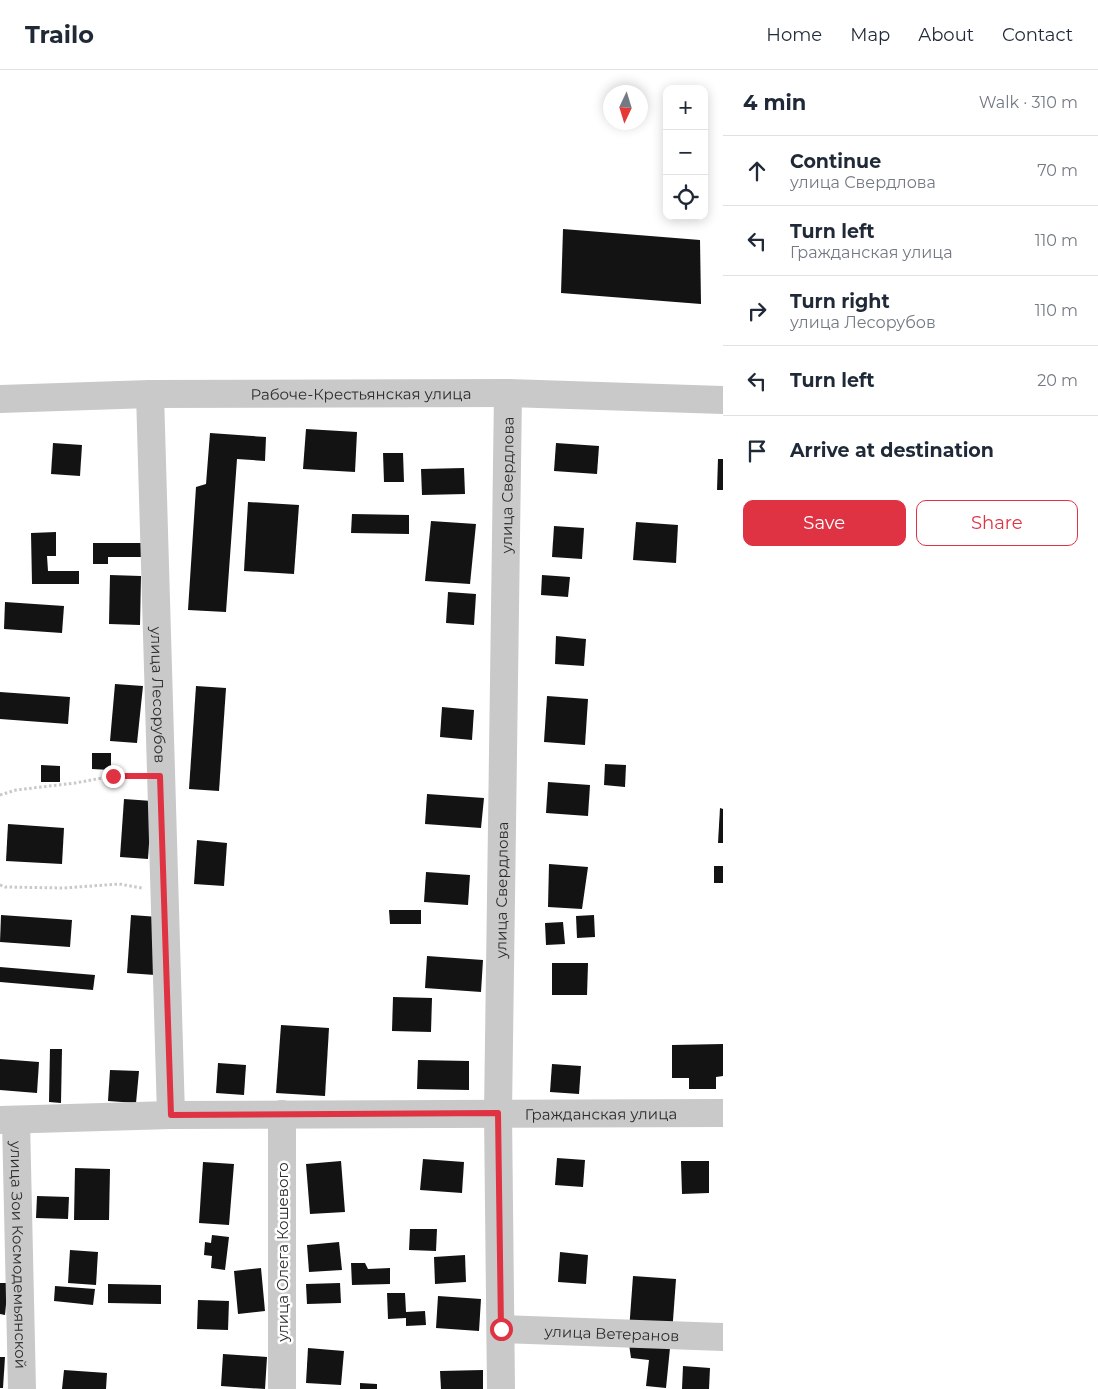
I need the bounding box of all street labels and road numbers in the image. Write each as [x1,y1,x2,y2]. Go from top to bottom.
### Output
street label: Рабоче-Крестьянская улица [250,384,471,403]
street label: улица Свердлова [496,417,517,555]
street label: улица Лесорубов [147,625,170,763]
street label: улица Свердлова [491,821,512,960]
street label: Гражданская улица [525,1104,677,1123]
street label: улица Зои Космодемьянской [7,1140,31,1369]
street label: улица Олега Кошевого [273,1162,292,1343]
street label: улица Ветеранов [543,1321,680,1345]

